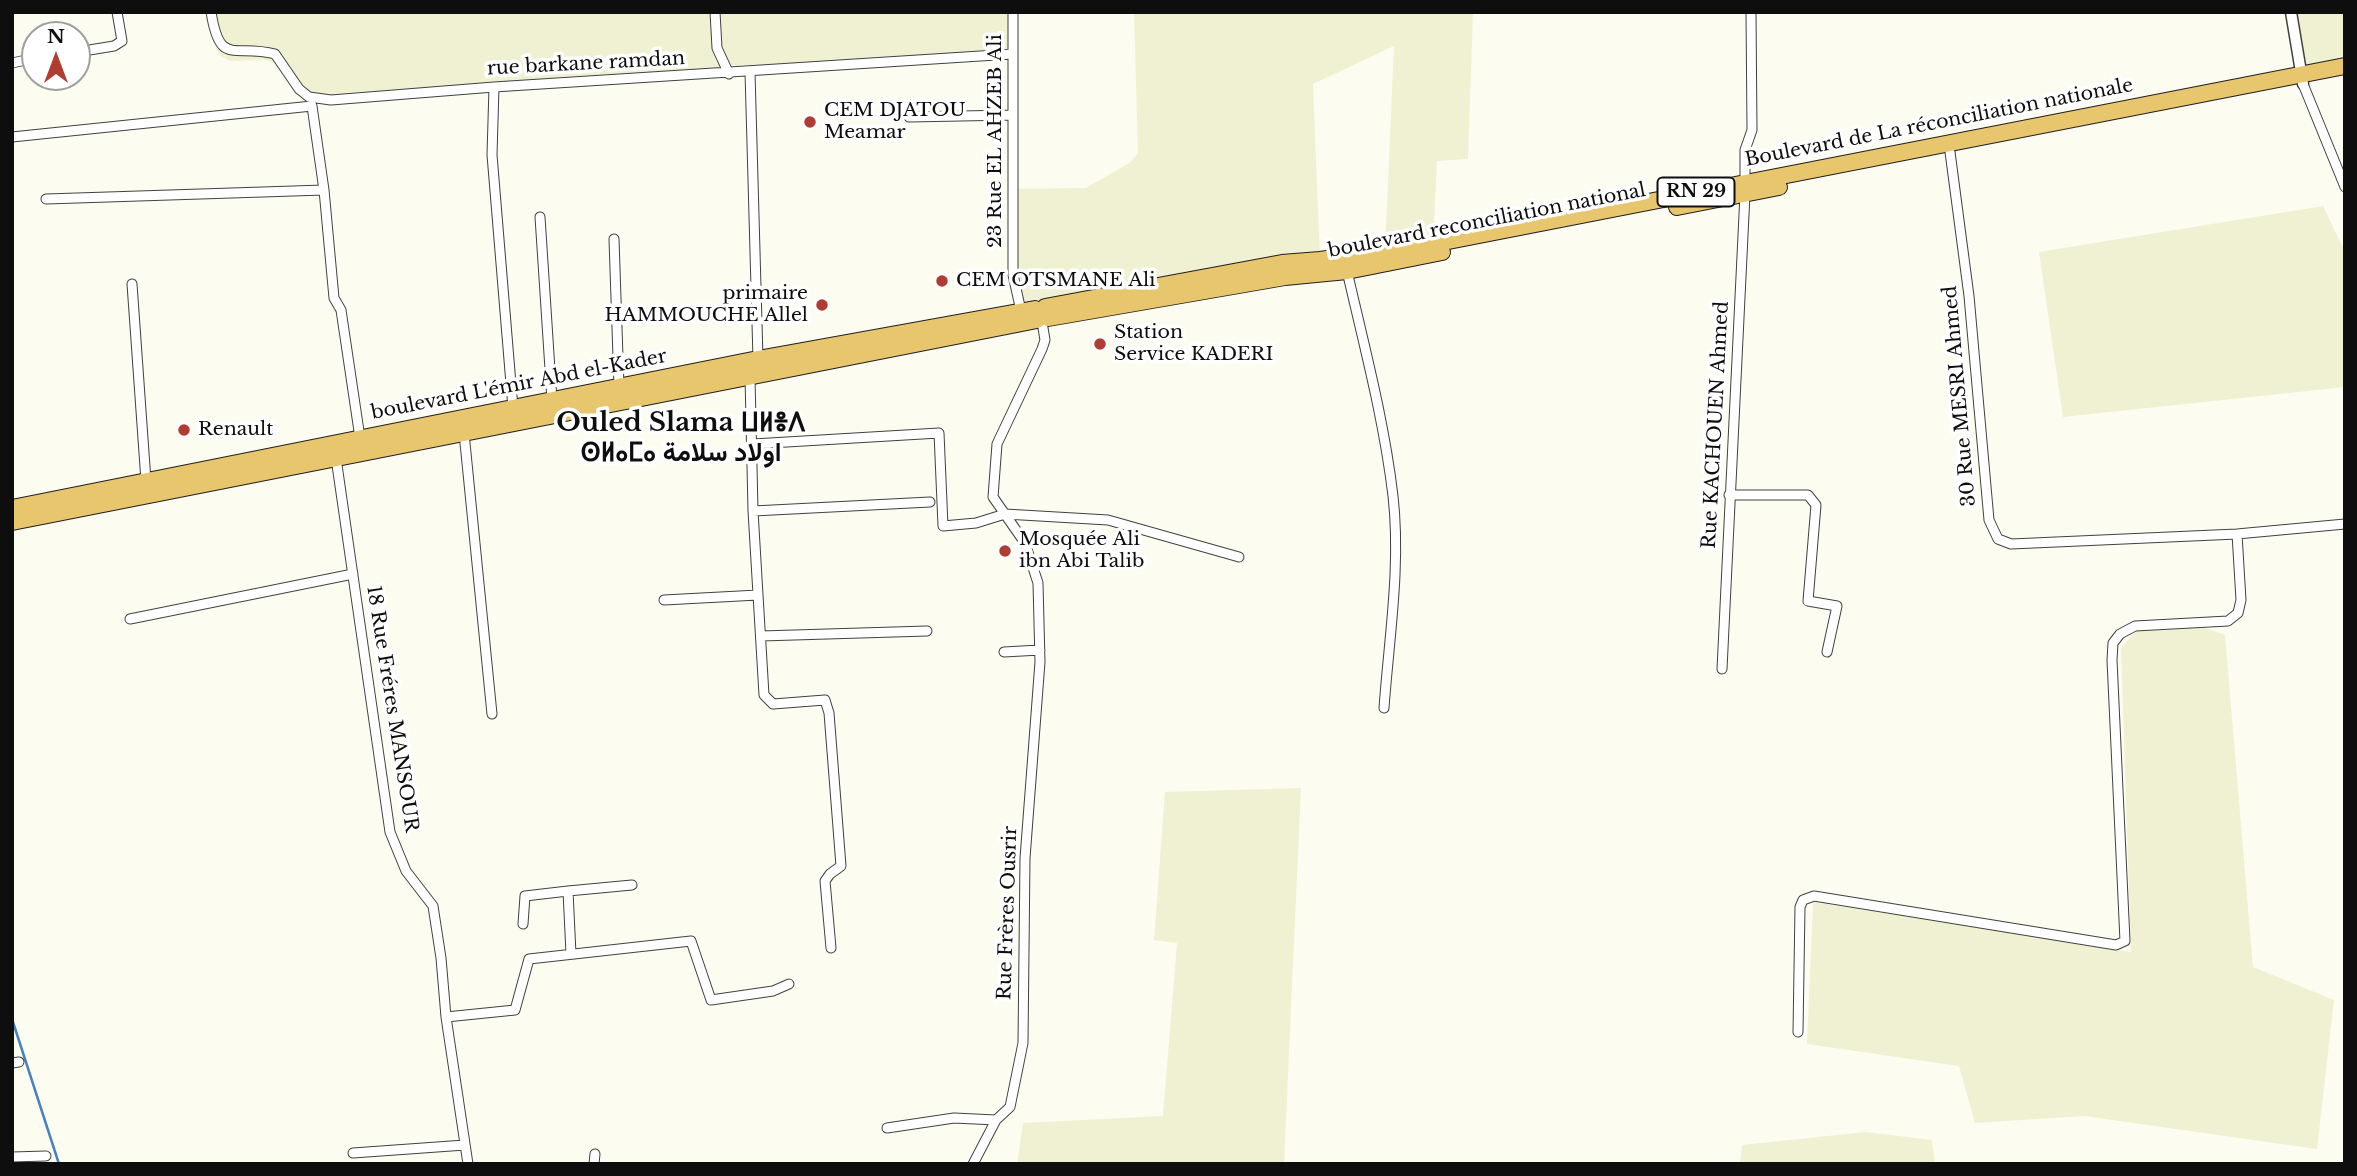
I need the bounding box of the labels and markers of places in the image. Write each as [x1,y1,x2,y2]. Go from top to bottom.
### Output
place label: CEM DJATOU Meamar [824,100,966,144]
marker: CEM DJATOU Meamar [802,114,818,130]
place label: CEM OTSMANE Ali [956,270,1156,292]
marker: CEM OTSMANE Ali [934,273,950,289]
place label: primaire HAMMOUCHE Allel [605,283,808,327]
marker: primaire HAMMOUCHE Allel [814,297,830,313]
place label: Station Service KADERI [1114,322,1273,366]
marker: Station Service KADERI [1092,336,1108,352]
place label: Renault [198,419,273,441]
marker: Renault [176,422,192,438]
place label: Mosquée Ali ibn Abi Talib [1019,529,1144,573]
marker: Mosquée Ali ibn Abi Talib [997,543,1013,559]

